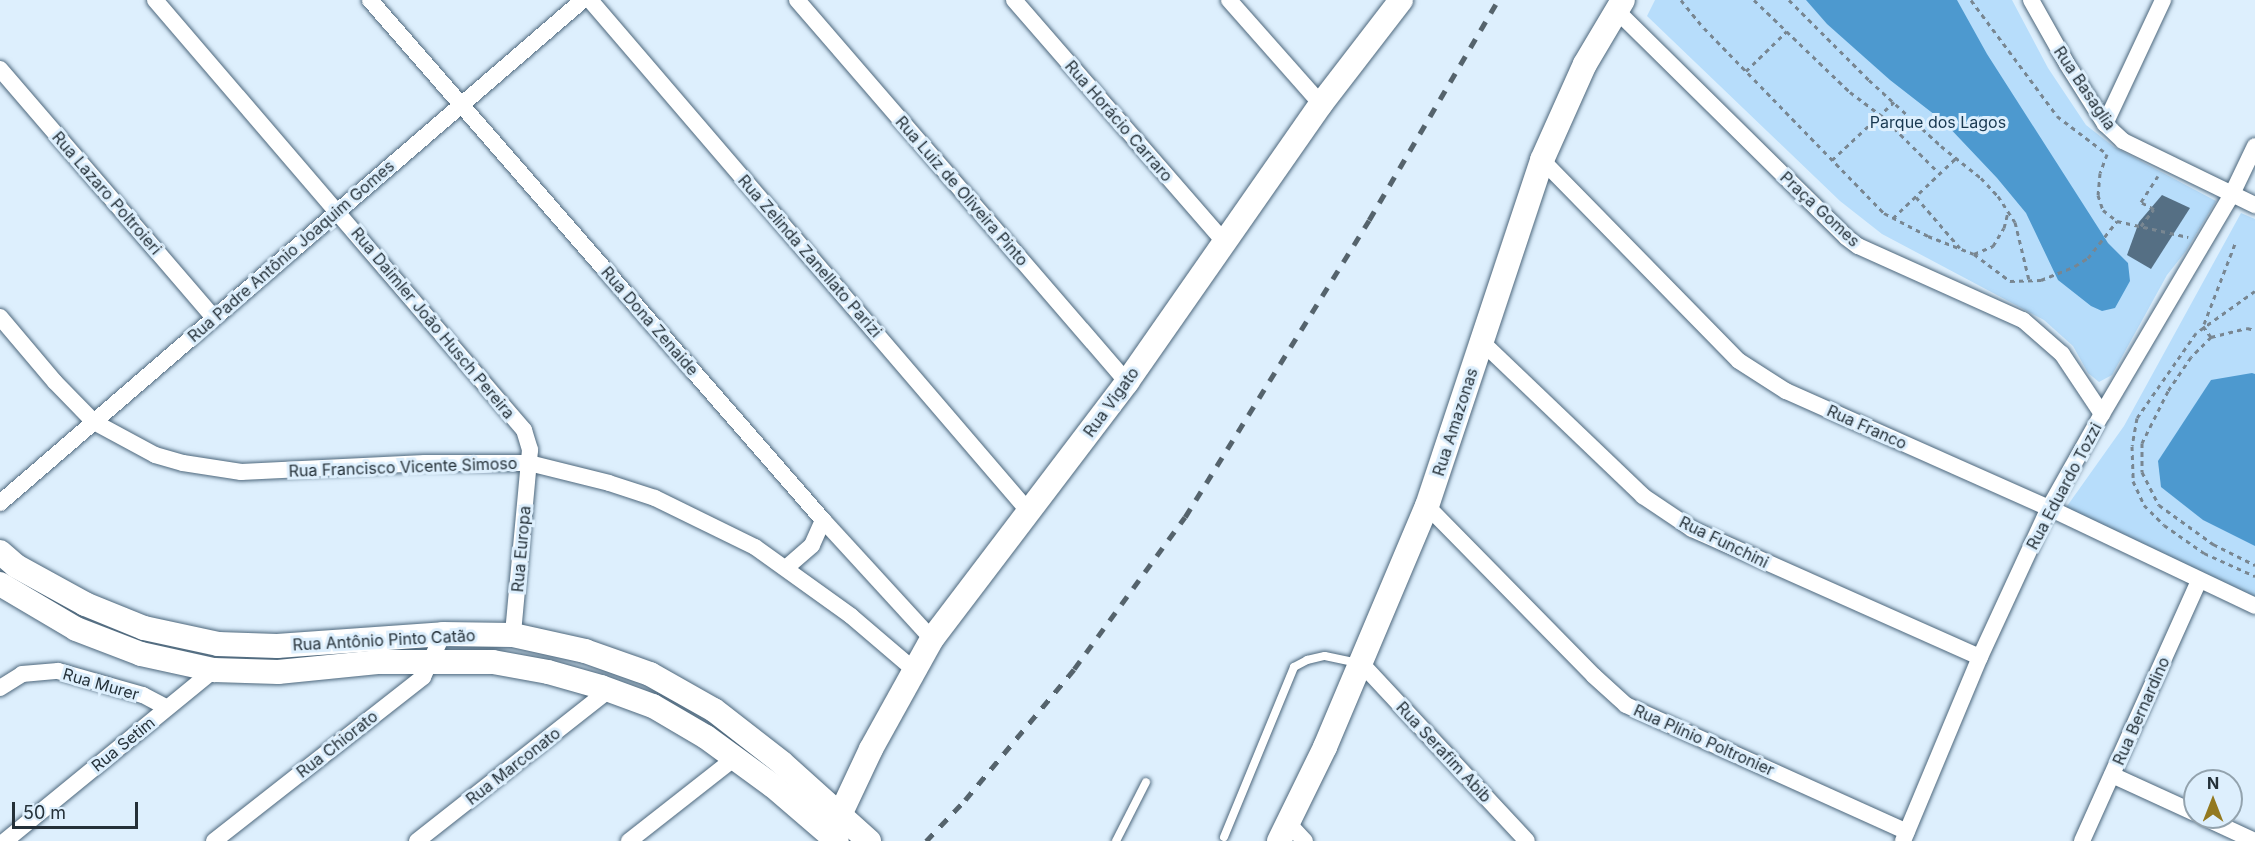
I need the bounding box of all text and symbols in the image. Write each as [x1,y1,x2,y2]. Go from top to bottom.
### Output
street label: Rua Basaglia [2050,43,2120,133]
street label: Rua Horácio Carraro [1061,57,1177,185]
street label: Rua Luiz de Oliveira Pinto [892,112,1032,270]
park label: Parque dos Lagos [1870,112,2006,132]
street label: Rua Lazaro Poltroieri [48,128,166,258]
street label: Rua Padre Antônio Joaquim Gomes [184,156,398,346]
street label: Praça Gomes [1776,167,1864,251]
street label: Rua Zelinda Zanellato Parizi [734,171,886,341]
street label: Rua Daimler João Husch Pereira [347,223,519,423]
street label: Rua Dona Zenaide [597,263,703,379]
street label: Rua Vigato [1079,363,1143,441]
street label: Rua Amazonas [1429,366,1481,478]
street label: Rua Franco [1824,401,1910,453]
street label: Rua Eduardo Tozzi [2022,419,2106,553]
street label: Rua Francisco Vicente Simoso [288,453,518,481]
street label: Rua Europa [508,505,534,593]
street label: Rua Funchini [1676,512,1772,572]
street label: Rua Antônio Pinto Catão [292,626,476,654]
street label: Rua Bernardino [2109,654,2173,768]
street label: Rua Murer [61,664,141,704]
street label: Rua Serafim Abib [1392,698,1496,806]
street label: Rua Plínio Poltronier [1631,700,1777,780]
street label: Rua Chiorato [293,706,381,782]
street label: Rua Setim [87,713,159,775]
street label: Rua Marconato [462,723,564,809]
north arrow [2183,769,2243,829]
text: N [2207,773,2219,793]
scale bar [15,790,141,828]
text: 50 m [23,802,66,823]

